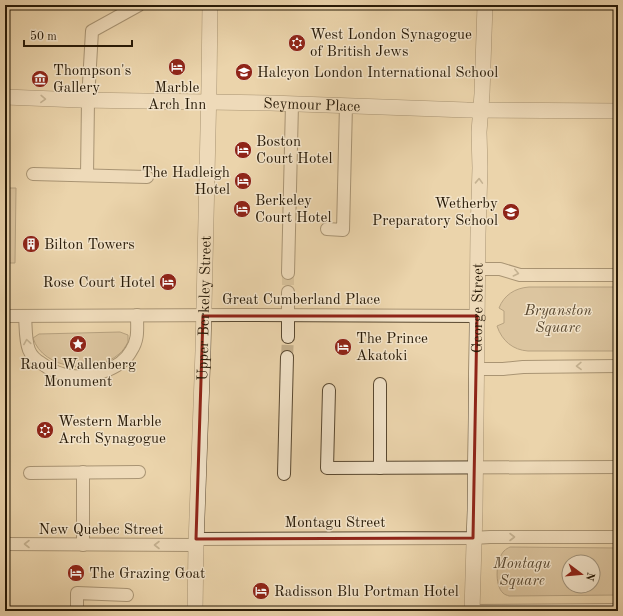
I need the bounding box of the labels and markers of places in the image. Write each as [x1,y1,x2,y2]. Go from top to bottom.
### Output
place label: West London Synagogue of British Jews [310,28,472,60]
synagogue icon: West London Synagogue of British Jews [287,33,307,53]
hotel icon: Marble Arch Inn [167,57,187,77]
school or university icon: Halcyon London International School [234,62,254,82]
place label: Thompson's Gallery [53,64,131,96]
place label: Halcyon London International School [257,66,498,81]
museum icon: Thompson's Gallery [30,69,50,89]
place label: Marble Arch Inn [148,81,206,113]
place label: Boston Court Hotel [256,135,333,167]
hotel icon: Boston Court Hotel [233,140,253,160]
place label: The Hadleigh Hotel [142,166,230,198]
hotel icon: The Hadleigh Hotel [233,171,253,191]
place label: Berkeley Court Hotel [255,194,332,226]
place label: Wetherby Preparatory School [372,197,498,229]
hotel icon: Berkeley Court Hotel [232,199,252,219]
school or university icon: Wetherby Preparatory School [501,202,521,222]
building icon: Bilton Towers [21,234,41,254]
place label: Bilton Towers [44,238,135,253]
hotel icon: Rose Court Hotel [158,272,178,292]
place label: Rose Court Hotel [43,276,155,291]
place label: The Prince Akatoki [356,332,428,364]
place icon: Raoul Wallenberg Monument [68,334,88,354]
hotel icon: The Prince Akatoki [333,337,353,357]
place label: Raoul Wallenberg Monument [20,358,136,390]
place label: Western Marble Arch Synagogue [58,415,166,447]
synagogue icon: Western Marble Arch Synagogue [35,420,55,440]
hotel icon: The Grazing Goat [66,563,86,583]
place label: The Grazing Goat [89,567,205,582]
hotel icon: Radisson Blu Portman Hotel [251,581,271,601]
place label: Radisson Blu Portman Hotel [274,585,459,600]

